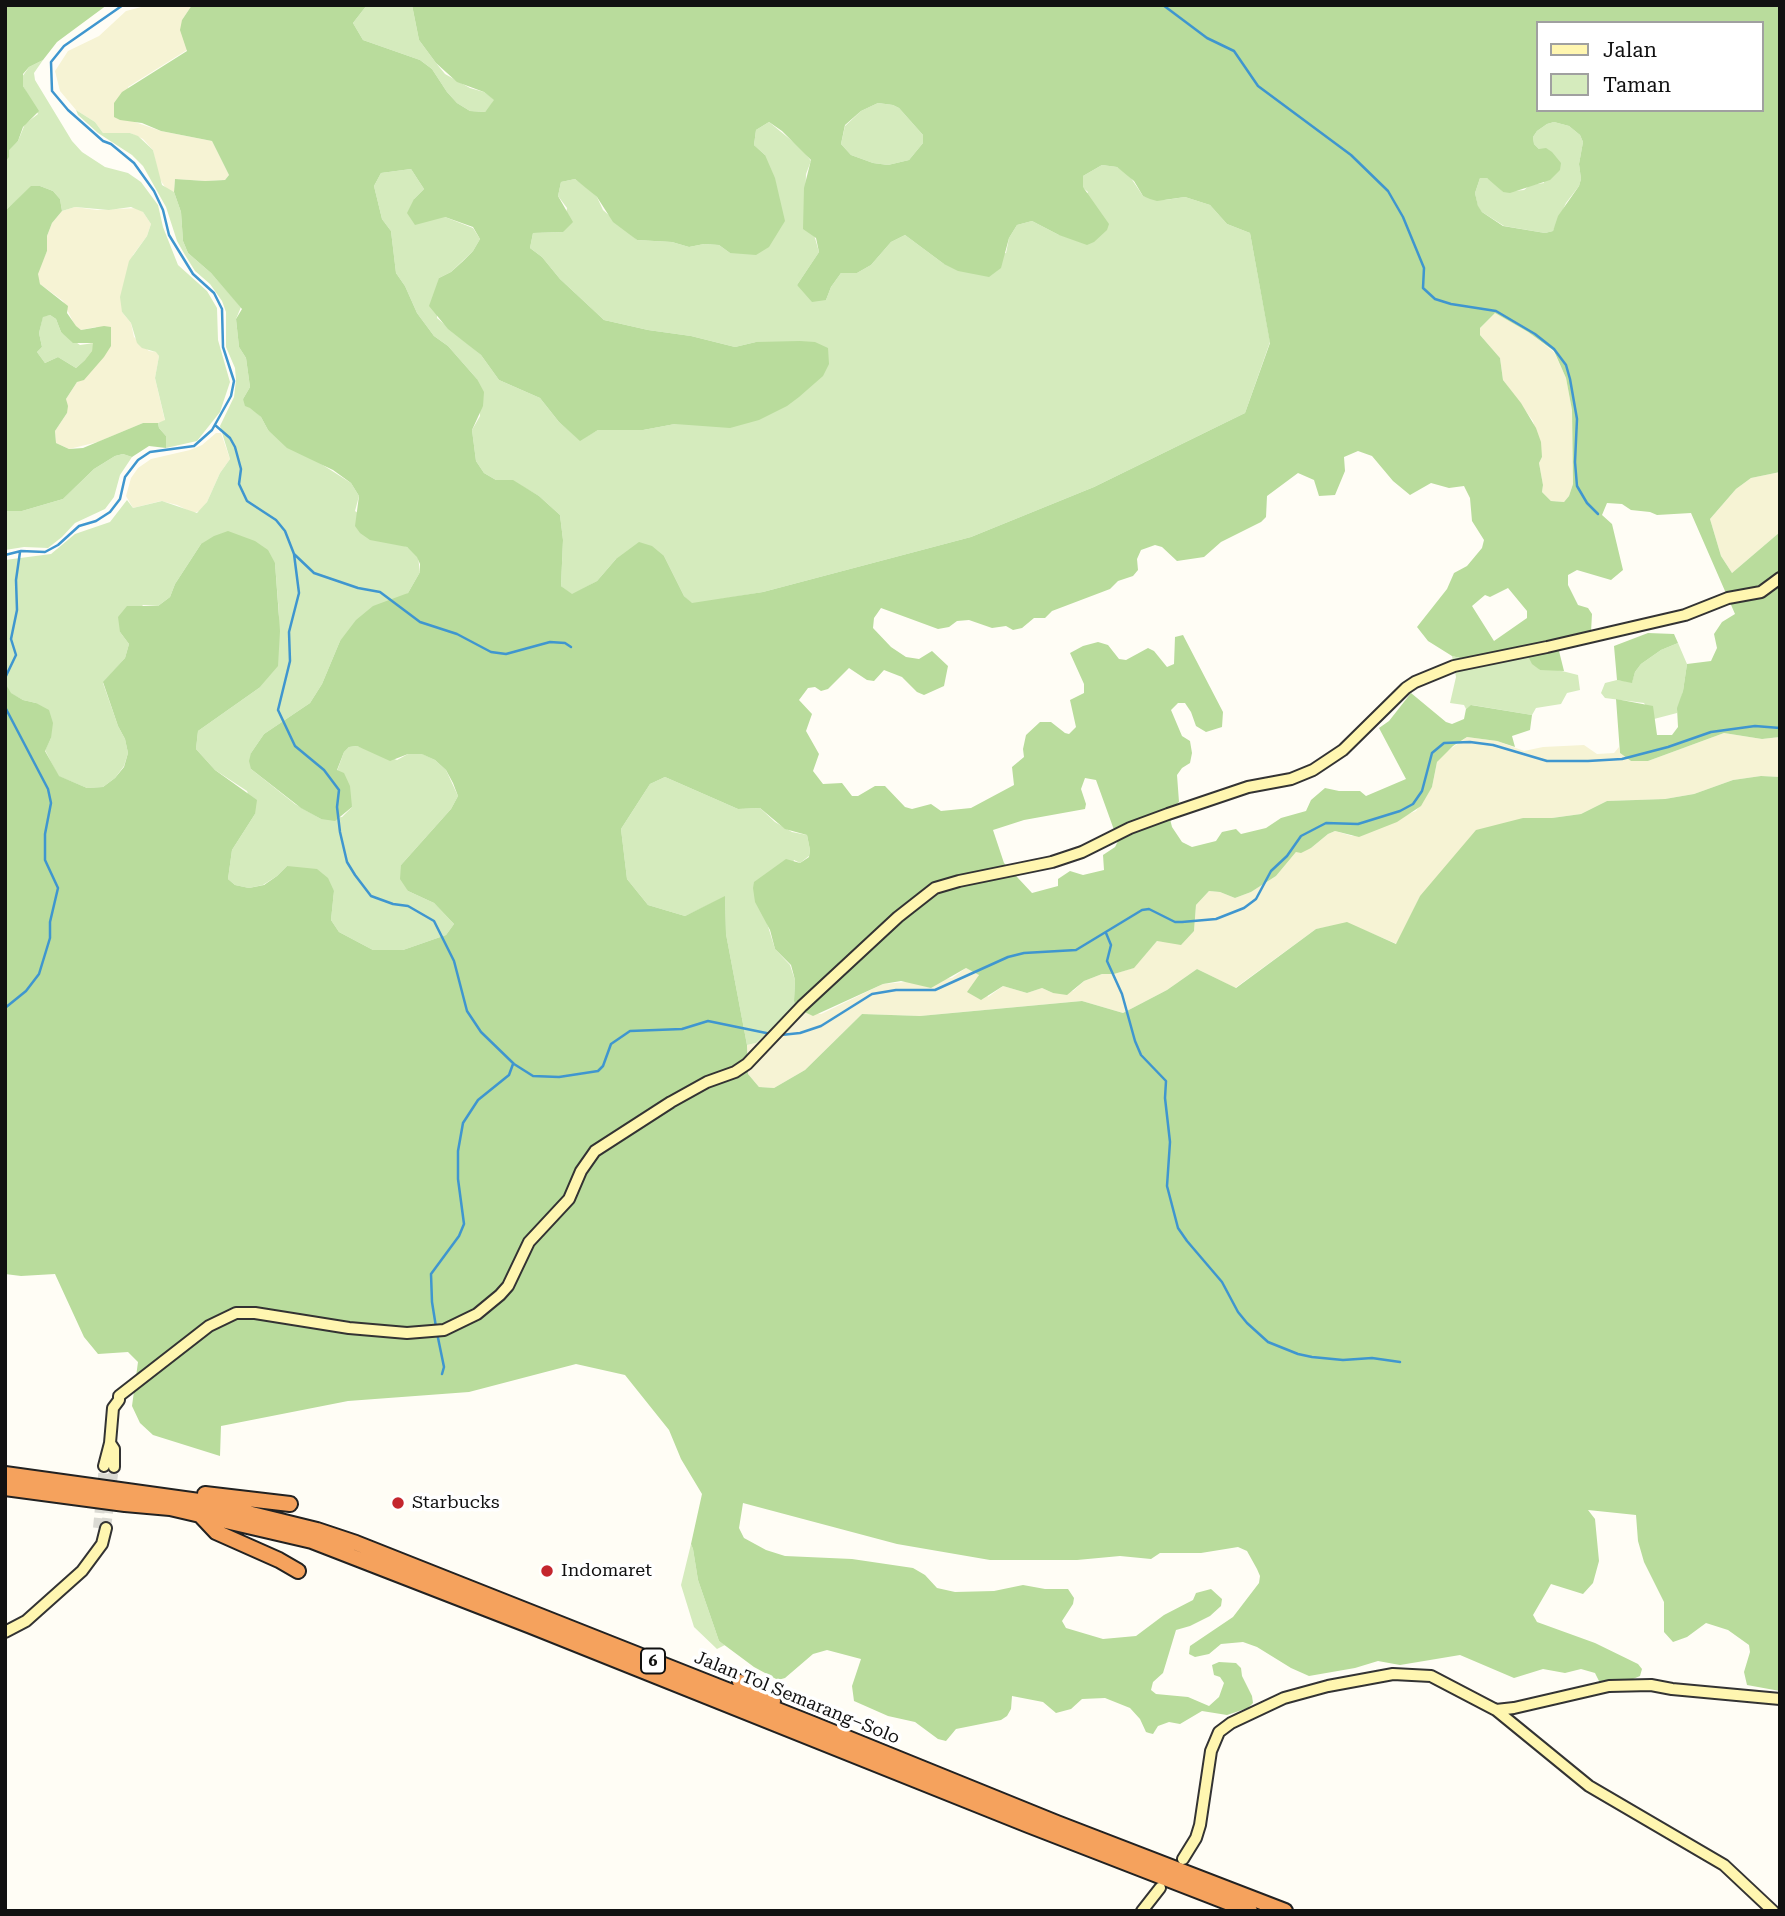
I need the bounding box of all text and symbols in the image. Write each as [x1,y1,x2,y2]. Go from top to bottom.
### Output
legend [1536,21,1764,112]
text: Jalan [1603,38,1657,62]
text: Taman [1603,73,1671,97]
place label: Starbucks [412,1492,500,1514]
marker: Starbucks [390,1495,406,1511]
place label: Indomaret [561,1560,652,1582]
marker: Indomaret [539,1563,555,1579]
street label: Jalan Tol Semarang–Solo [691,1647,903,1749]
road number: 6 [641,1648,665,1674]

